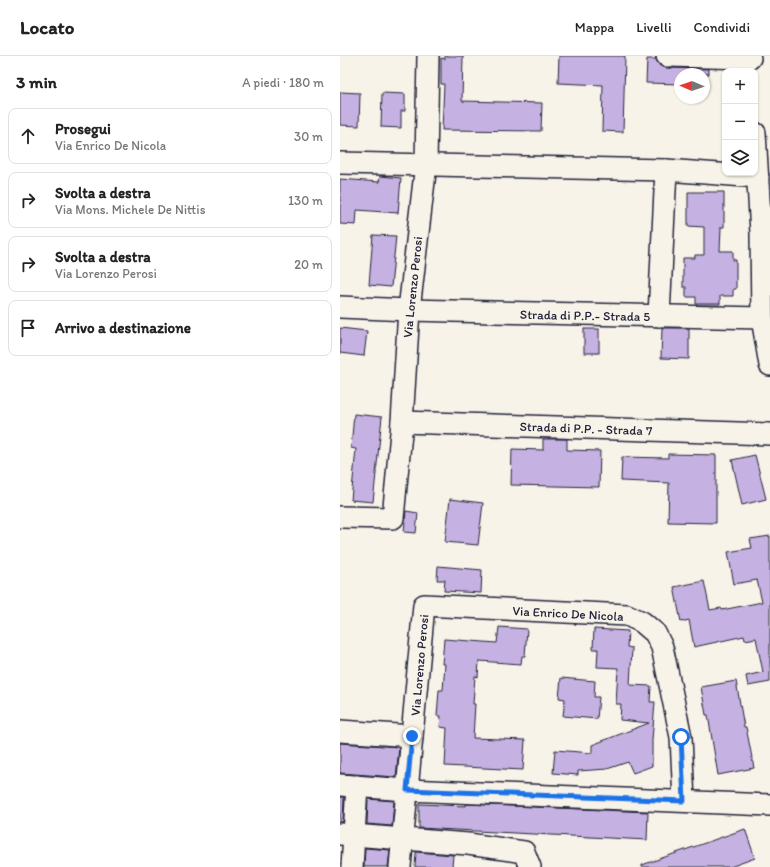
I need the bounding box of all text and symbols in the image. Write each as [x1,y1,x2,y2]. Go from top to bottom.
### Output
text: Locato [20,16,74,39]
text: Mappa [575,19,614,36]
text: Livelli [636,19,671,36]
text: Condividi [693,19,750,36]
north arrow [674,68,710,104]
map controls [722,68,758,176]
button: + [722,68,758,104]
text: 3 min [16,72,57,92]
text: A piedi · 180 m [242,75,324,90]
button: − [722,104,758,140]
text: Prosegui [55,120,111,138]
icon: ahead [17,125,39,147]
text: 30 m [294,129,323,144]
text: Via Enrico De Nicola [55,138,166,153]
button: layers [722,140,758,176]
text: Svolta a destra [55,184,151,202]
icon: right [17,189,39,211]
text: 130 m [288,193,323,208]
text: Via Mons. Michele De Nittis [55,202,205,217]
street label: Via Lorenzo Perosi [400,236,425,339]
text: Svolta a destra [55,248,151,266]
icon: right [17,253,39,275]
text: 20 m [294,257,323,272]
text: Via Lorenzo Perosi [55,266,157,281]
street label: Strada di P.P.- Strada 5 [520,307,650,324]
icon: arrive [17,317,39,339]
text: Arrivo a destinazione [55,319,191,337]
street label: Strada di P.P. - Strada 7 [519,419,653,438]
street label: Via Enrico De Nicola [512,603,625,624]
street label: Via Lorenzo Perosi [408,614,431,716]
route end [403,727,421,745]
route start [672,728,690,746]

